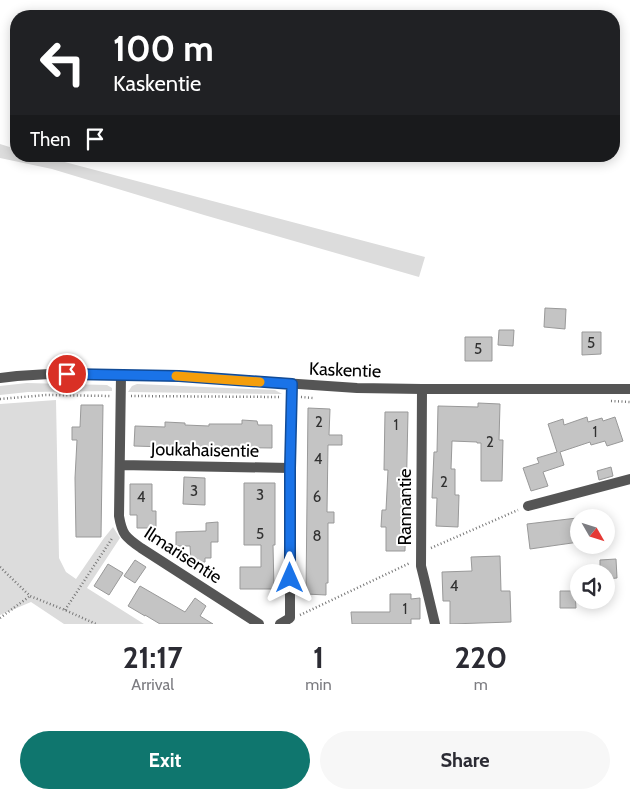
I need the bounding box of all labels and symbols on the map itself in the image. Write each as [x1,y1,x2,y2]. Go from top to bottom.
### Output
house number: 5 [587,334,595,352]
house number: 5 [474,340,482,358]
pin [46,353,88,395]
street label: Kaskentie [309,358,381,382]
house number: 2 [315,413,323,431]
house number: 1 [394,416,398,434]
house number: 1 [593,423,597,441]
house number: 2 [486,433,494,451]
street label: Joukahaisentie [150,438,259,462]
house number: 4 [314,450,323,468]
street label: Rannantie [394,468,416,546]
house number: 2 [440,473,448,491]
house number: 3 [190,482,198,500]
house number: 3 [256,486,264,504]
house number: 4 [137,488,146,506]
house number: 6 [313,488,321,506]
north arrow [570,509,615,554]
street label: Ilmarisentie [140,522,226,588]
house number: 5 [256,525,264,543]
house number: 8 [312,527,322,545]
position arrow [263,551,315,603]
house number: 4 [450,577,459,595]
house number: 1 [403,600,407,618]

